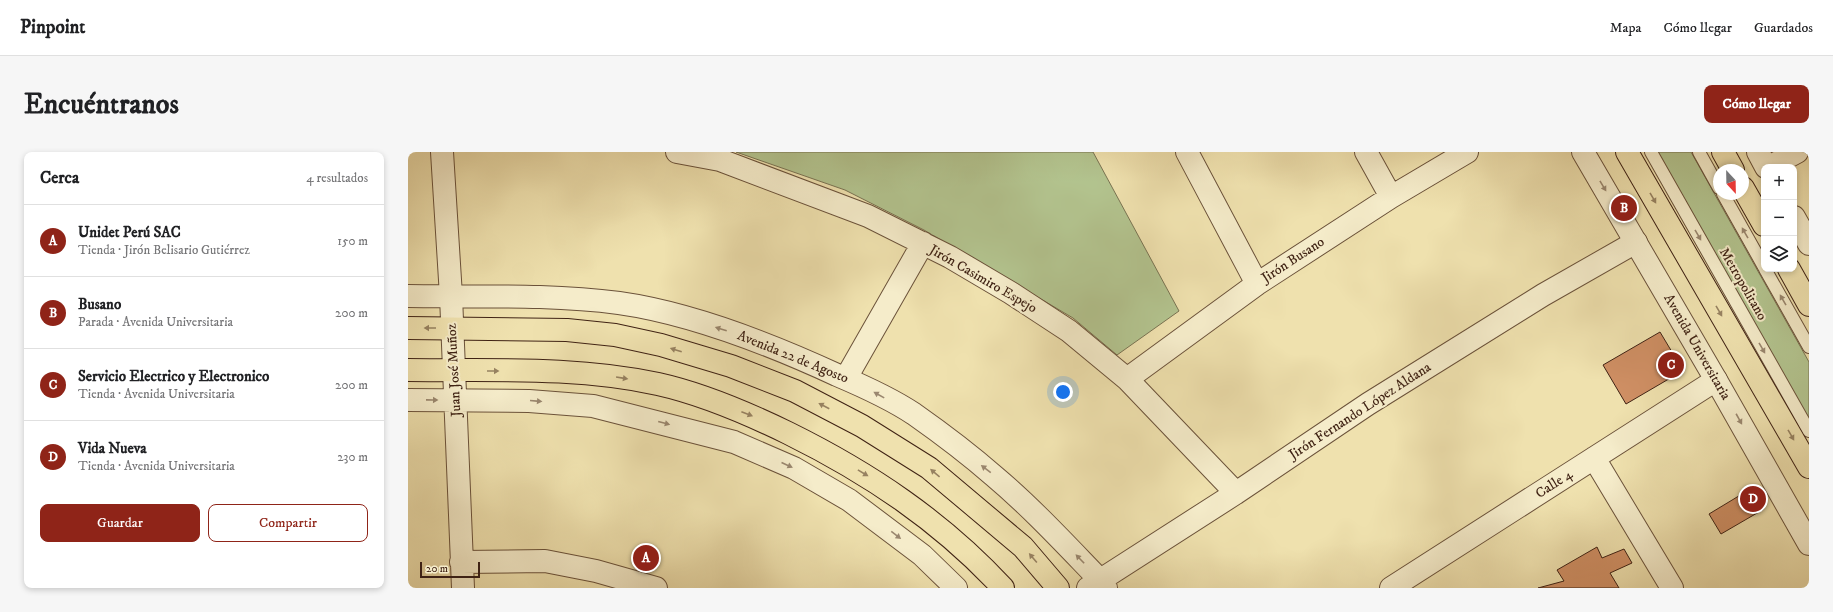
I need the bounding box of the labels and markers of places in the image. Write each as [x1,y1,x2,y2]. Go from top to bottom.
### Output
pin: B [1611,193,1637,223]
pin: C [1658,350,1684,380]
pin: D [1740,484,1766,514]
pin: A [633,543,659,573]

